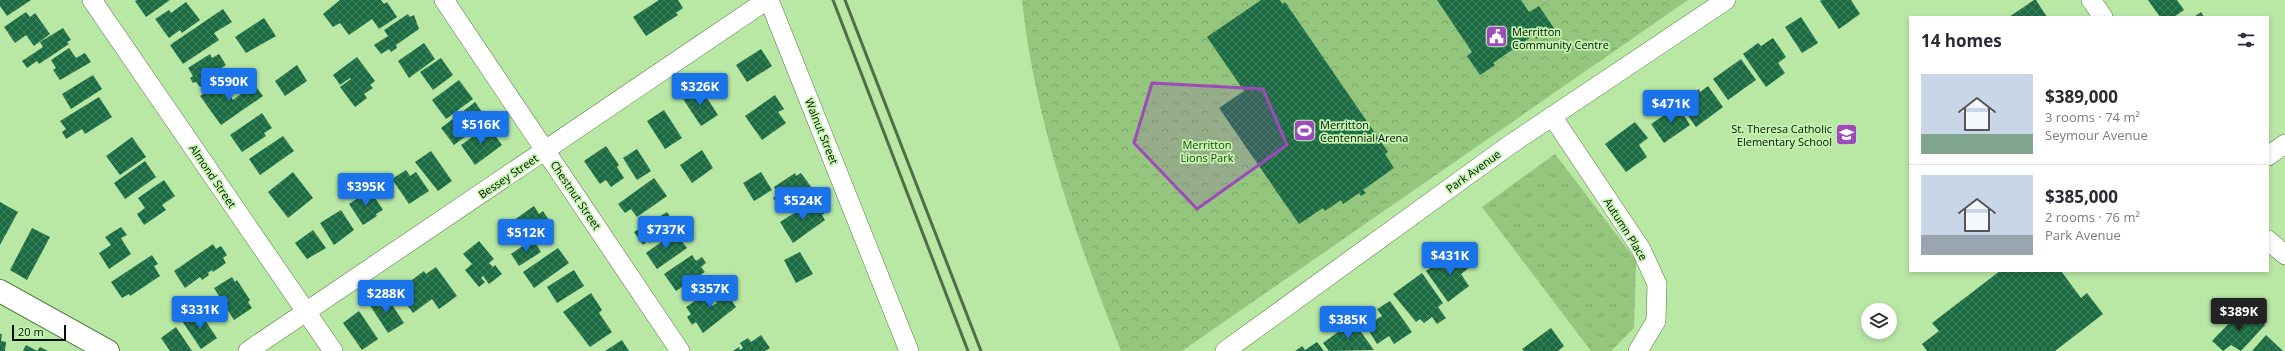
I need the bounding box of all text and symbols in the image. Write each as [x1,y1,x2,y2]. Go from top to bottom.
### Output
public building icon: Merritton Community Centre [1484,24,1510,50]
place label: Merritton Community Centre [1512,24,1609,52]
text: 14 homes [1921,29,2002,52]
icon: filters [2235,29,2257,51]
pin: $590K [201,68,257,102]
text: $590K [210,72,248,90]
pin: $326K [672,73,728,107]
text: $326K [681,77,719,95]
text: $389,000 [2045,85,2118,108]
pin: $471K [1643,90,1699,124]
icon: home [1953,90,2001,138]
text: $471K [1652,94,1690,112]
street label: Walnut Street [802,96,842,166]
text: 3 rooms · 74 m² [2045,108,2140,126]
pin: $516K [453,111,509,145]
text: $516K [462,115,500,133]
sports icon: Merritton Centennial Arena [1291,117,1317,143]
place label: Merritton Centennial Arena [1320,117,1408,145]
place label: St. Theresa Catholic Elementary School [1731,121,1832,149]
school or university icon: St. Theresa Catholic Elementary School [1834,121,1860,147]
text: Seymour Avenue [2045,126,2148,144]
park label: Merritton Lions Park [1181,137,1234,165]
street label: Almond Street [186,141,240,211]
street label: Park Avenue [1443,146,1503,196]
street label: Bessey Street [475,150,541,202]
street label: Chestnut Street [547,158,605,232]
pin: $395K [338,173,394,207]
text: $395K [347,177,385,195]
text: $385,000 [2045,185,2118,208]
pin: $524K [775,187,831,221]
text: $524K [784,191,822,209]
icon: home [1953,191,2001,239]
street label: Autumn Place [1601,195,1651,263]
text: 2 rooms · 76 m² [2045,208,2140,226]
pin: $737K [638,216,694,250]
pin: $512K [498,219,554,253]
text: $737K [647,220,685,238]
text: $512K [507,223,545,241]
text: Park Avenue [2045,226,2121,244]
pin: $431K [1422,242,1478,276]
text: $431K [1431,246,1469,264]
pin: $357K [682,275,738,309]
text: $357K [691,279,729,297]
pin: $288K [358,280,414,314]
text: $288K [367,284,405,302]
pin: $331K [172,296,228,330]
pin: $389K [2211,298,2267,332]
text: $331K [181,300,219,318]
text: $389K [2220,302,2258,320]
map controls [1861,303,1897,339]
button: layers [1861,303,1897,339]
pin: $385K [1320,306,1376,340]
text: $385K [1329,310,1367,328]
scale bar [12,323,66,342]
text: 20 m [18,324,44,339]

